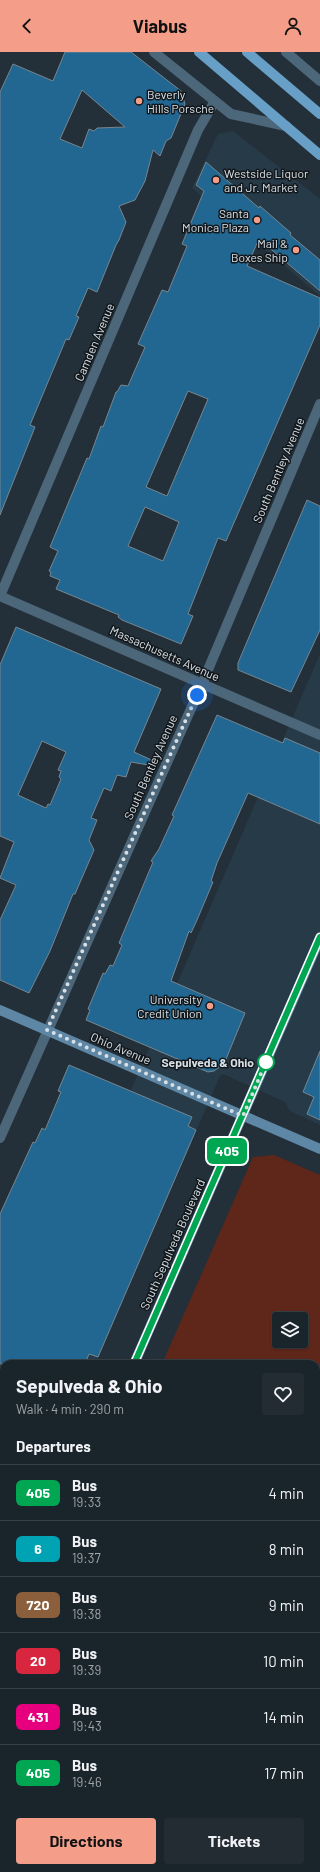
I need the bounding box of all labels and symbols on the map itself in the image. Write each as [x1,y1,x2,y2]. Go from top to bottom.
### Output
place label: Beverly Hills Porsche [147,87,214,115]
marker: Beverly Hills Porsche [134,96,144,106]
place label: Westside Liquor and Jr. Market [224,166,309,194]
marker: Westside Liquor and Jr. Market [211,175,221,185]
place label: Santa Monica Plaza [182,206,249,234]
marker: Santa Monica Plaza [252,215,262,225]
place label: Mail & Boxes Ship [231,236,288,264]
marker: Mail & Boxes Ship [291,245,301,255]
street label: Camden Avenue [71,301,117,383]
street label: South Bentley Avenue [249,415,307,525]
street label: Massachusetts Avenue [108,623,222,683]
your location [187,685,207,705]
street label: South Bentley Avenue [121,713,179,821]
place label: University Credit Union [137,992,202,1020]
marker: University Credit Union [205,1001,215,1011]
street label: Ohio Avenue [89,1029,153,1067]
marker: Sepulveda & Ohio [257,1053,275,1071]
place label: Sepulveda & Ohio [161,1055,254,1069]
line badge: 405 [204,1138,250,1164]
street label: South Sepulveda Boulevard [137,1177,207,1311]

